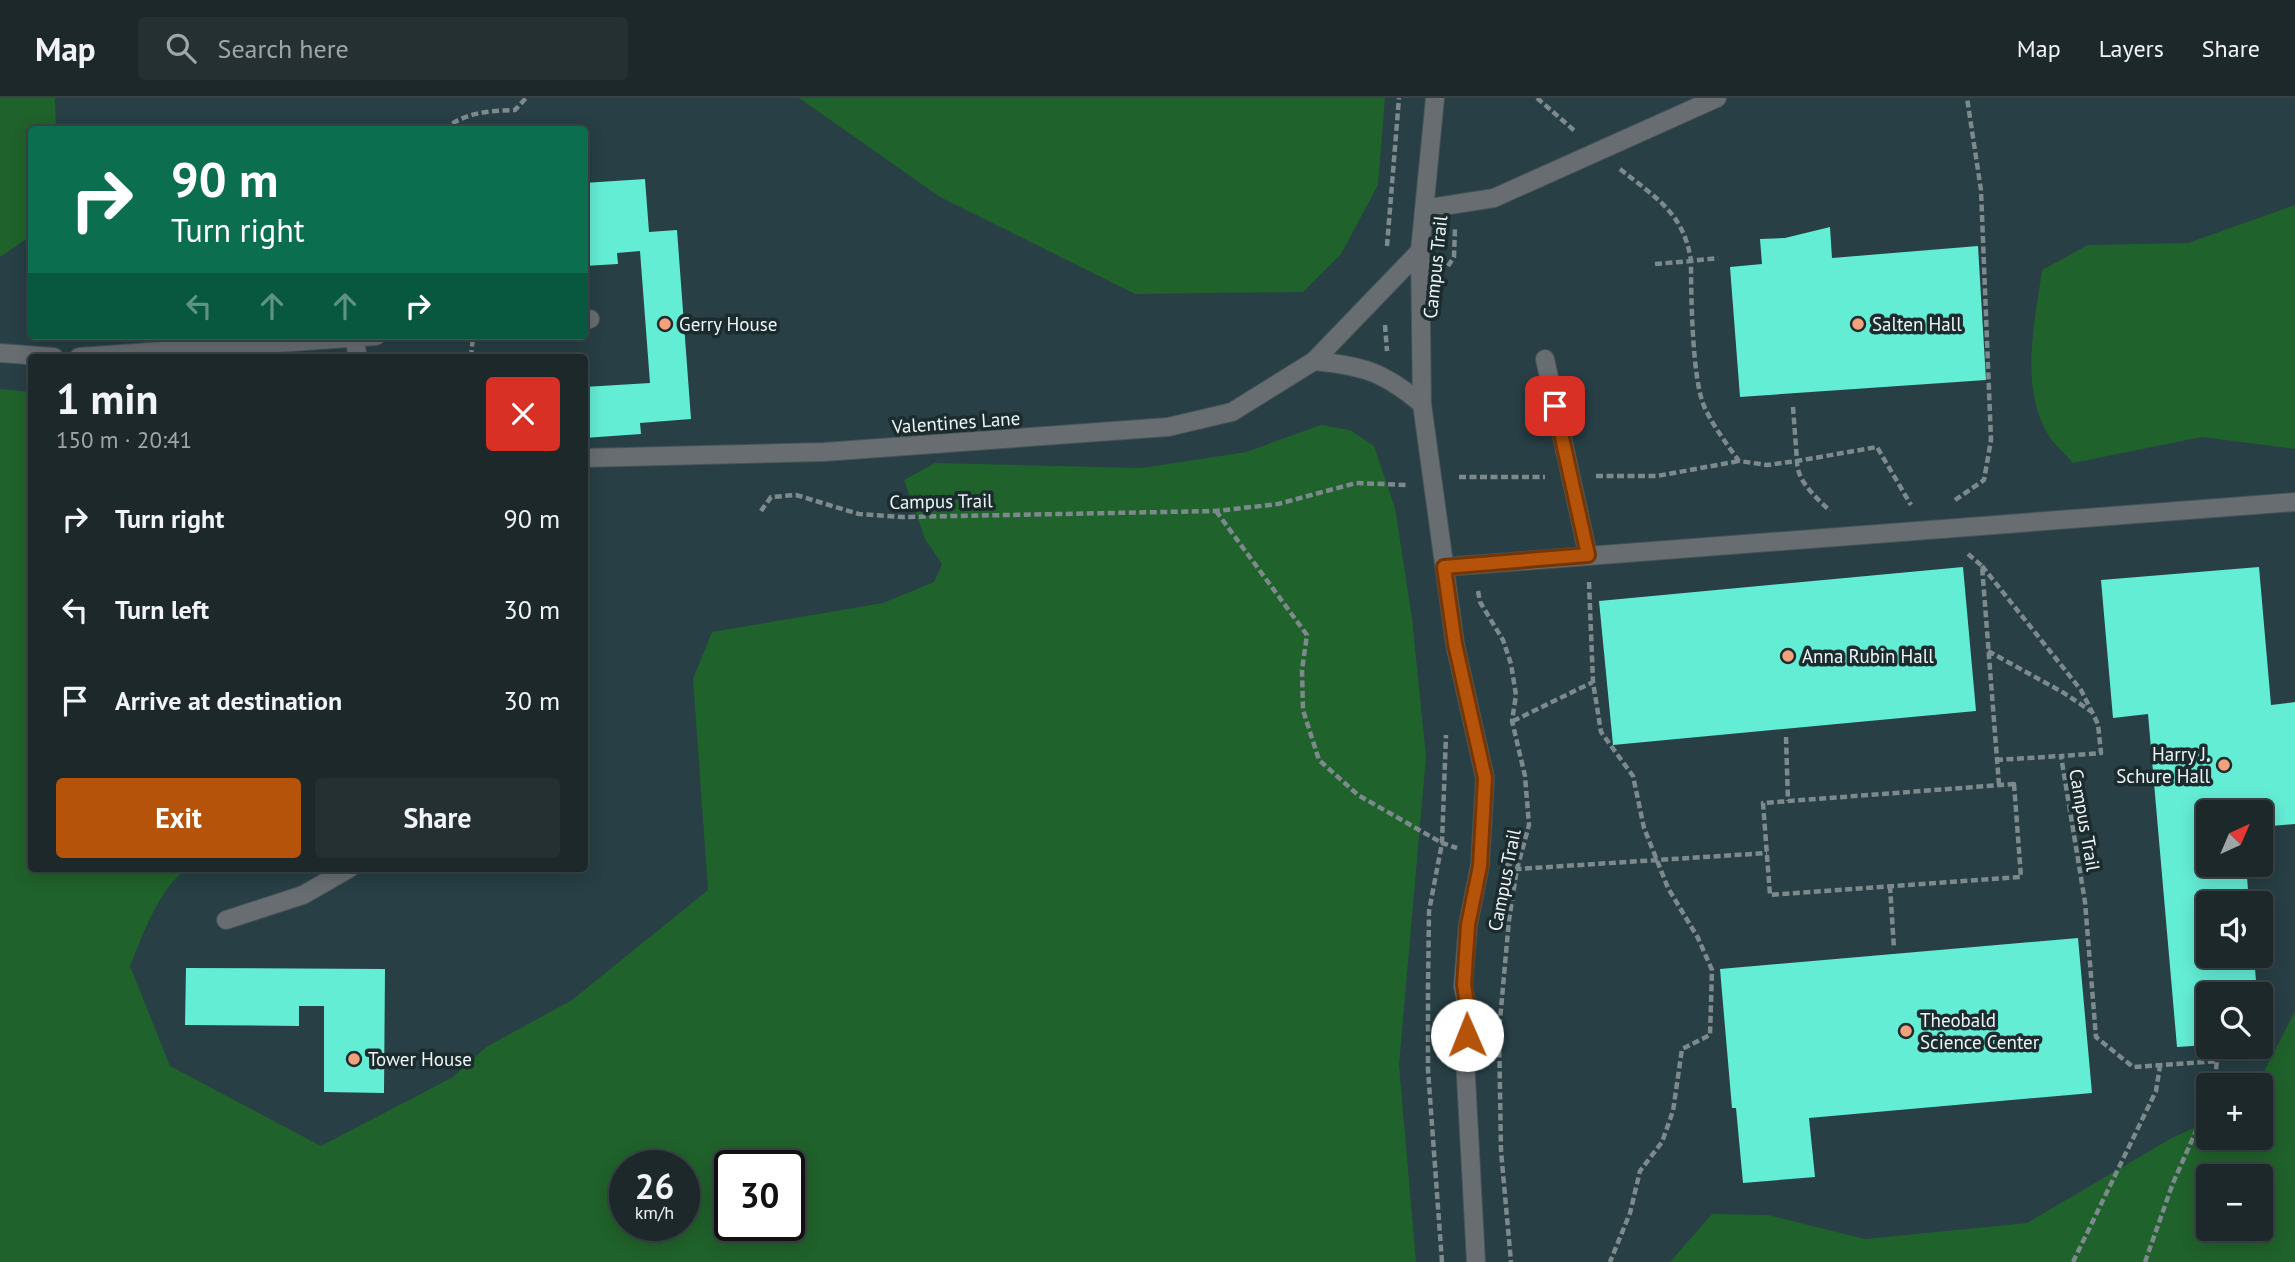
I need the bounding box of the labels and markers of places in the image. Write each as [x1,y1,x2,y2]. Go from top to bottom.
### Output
place label: Gerry House [679,312,777,336]
place label: Salten Hall [1872,312,1962,336]
marker: Gerry House [657,316,673,332]
marker: Salten Hall [1850,316,1866,332]
pin [1525,376,1585,436]
place label: Anna Rubin Hall [1802,644,1934,668]
marker: Anna Rubin Hall [1780,648,1796,664]
place label: Harry J. Schure Hall [2116,742,2210,788]
marker: Harry J. Schure Hall [2216,757,2232,773]
place label: Theobald Science Center [1920,1008,2040,1054]
marker: Theobald Science Center [1898,1023,1914,1039]
place label: Tower House [368,1047,472,1071]
marker: Tower House [346,1051,362,1067]

